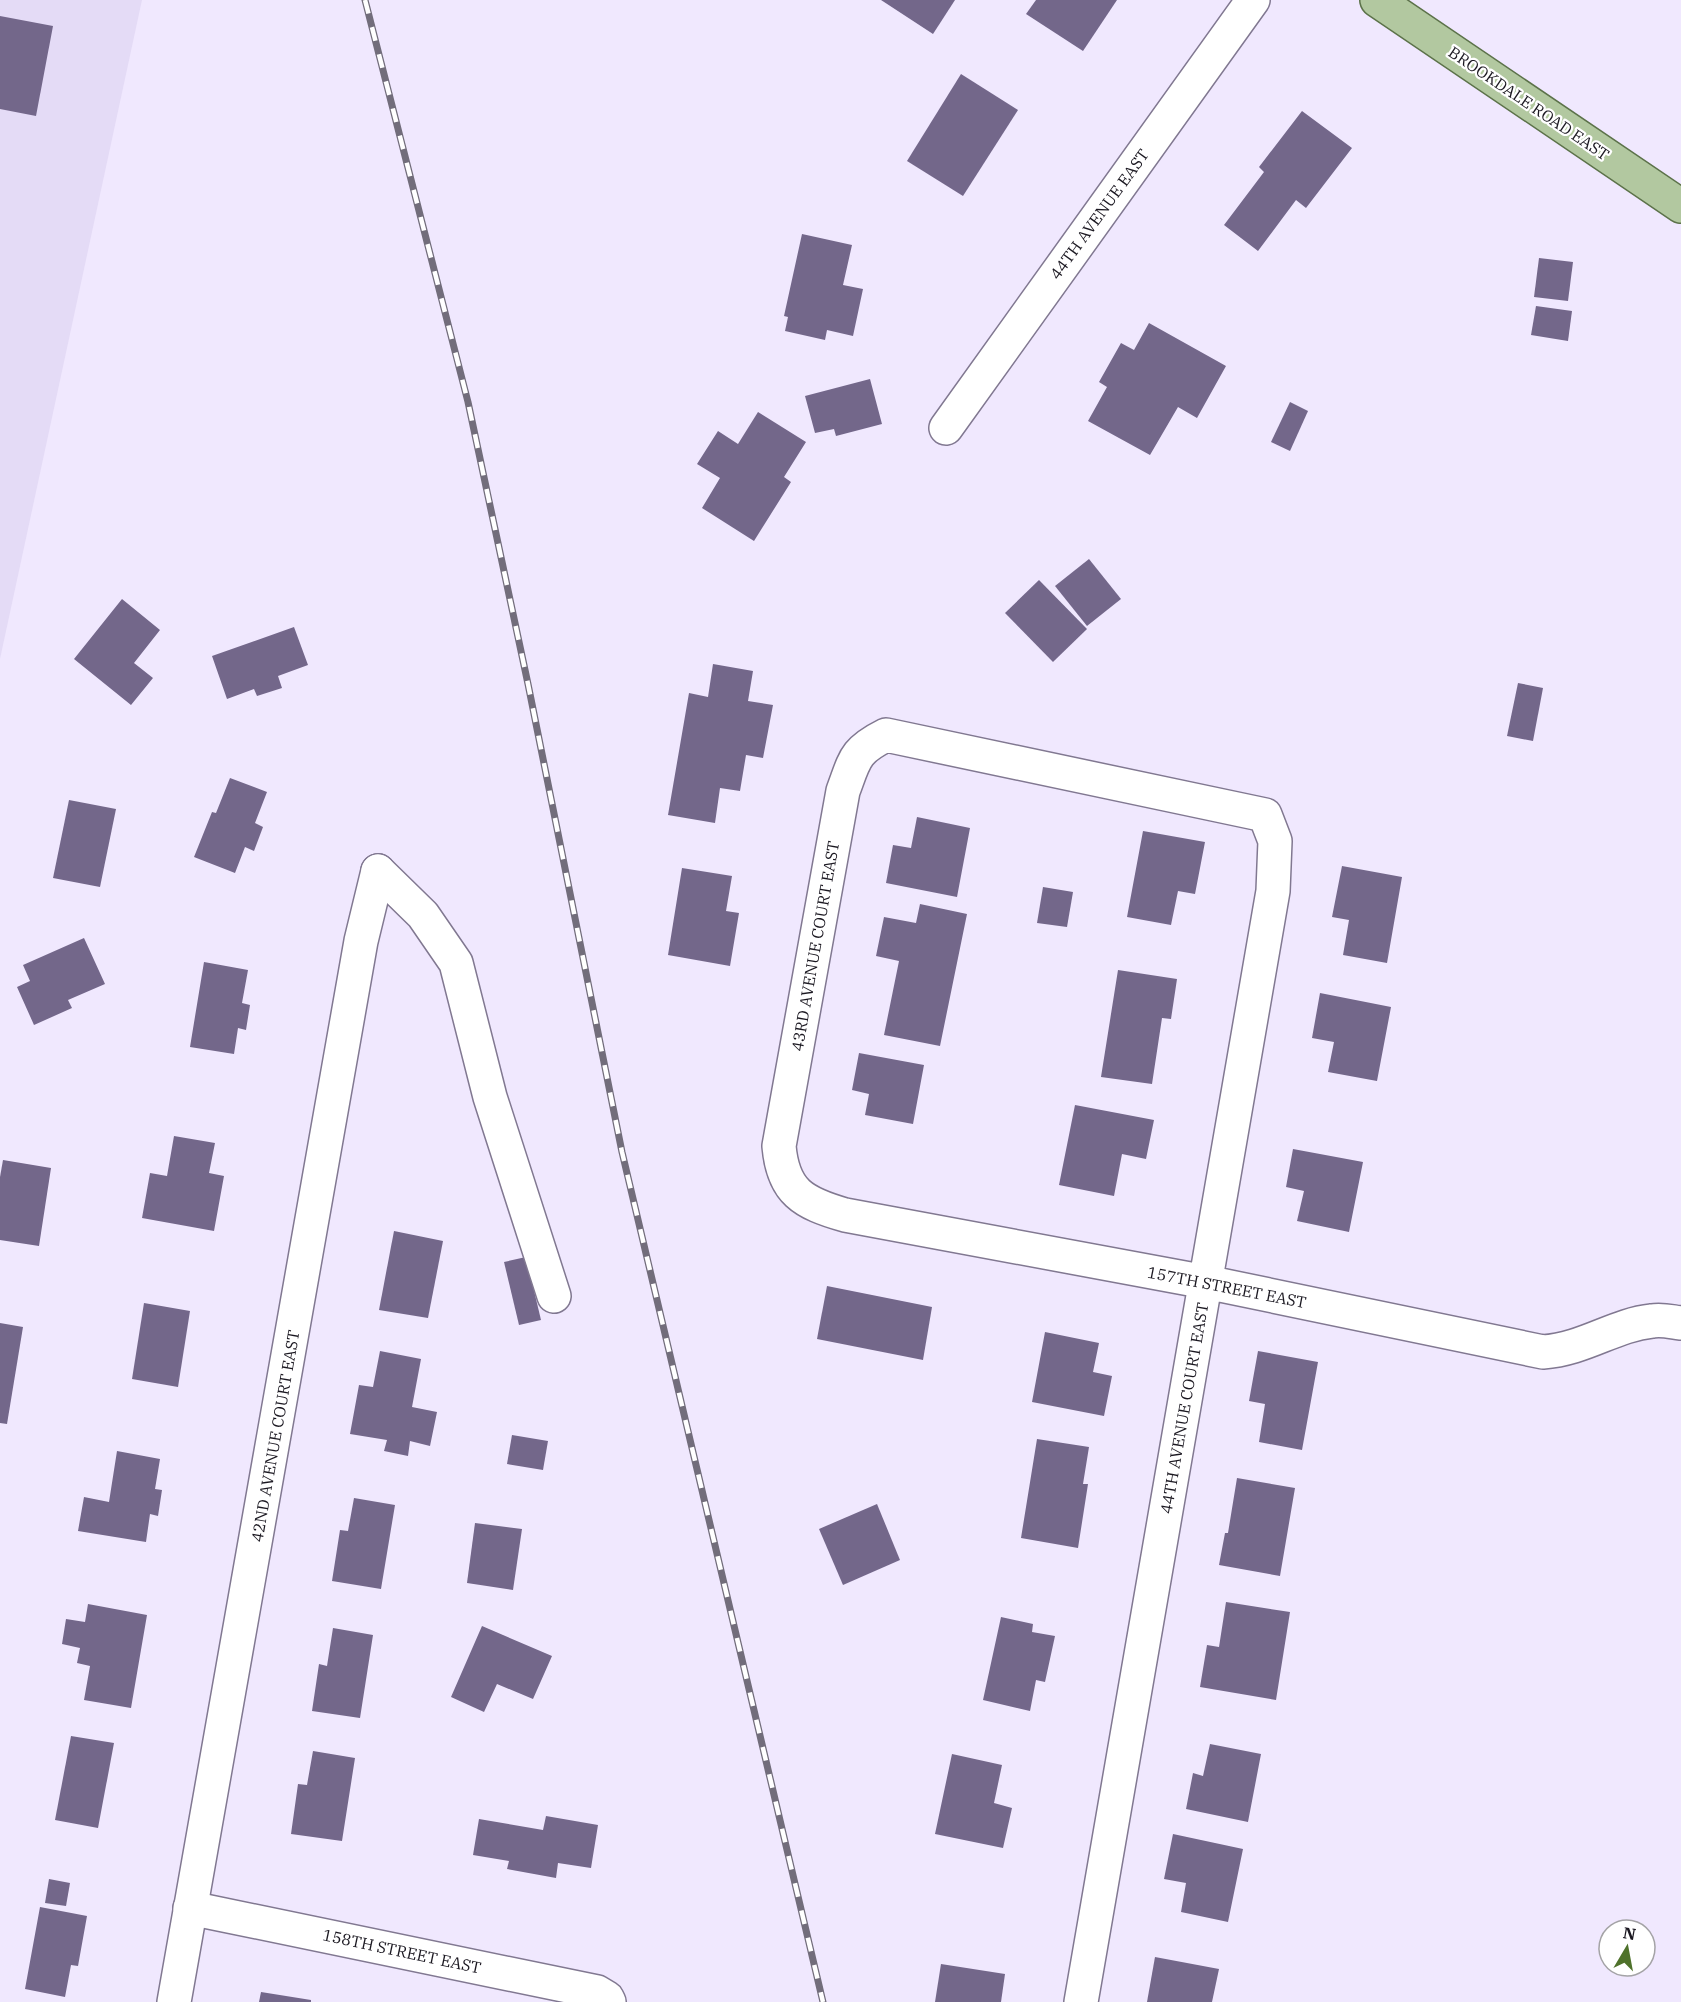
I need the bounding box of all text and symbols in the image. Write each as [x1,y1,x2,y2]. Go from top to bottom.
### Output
street label: BROOKDALE ROAD EAST [1445,42,1613,164]
street label: 44TH AVENUE EAST [1045,145,1153,283]
street label: 43RD AVENUE COURT EAST [787,839,843,1053]
street label: 157TH STREET EAST [1146,1262,1308,1312]
street label: 44TH AVENUE COURT EAST [1156,1301,1212,1515]
street label: 42ND AVENUE COURT EAST [247,1329,303,1543]
north arrow [1597,1918,1657,1978]
text: N [1622,1922,1638,1944]
street label: 158TH STREET EAST [321,1924,483,1978]

